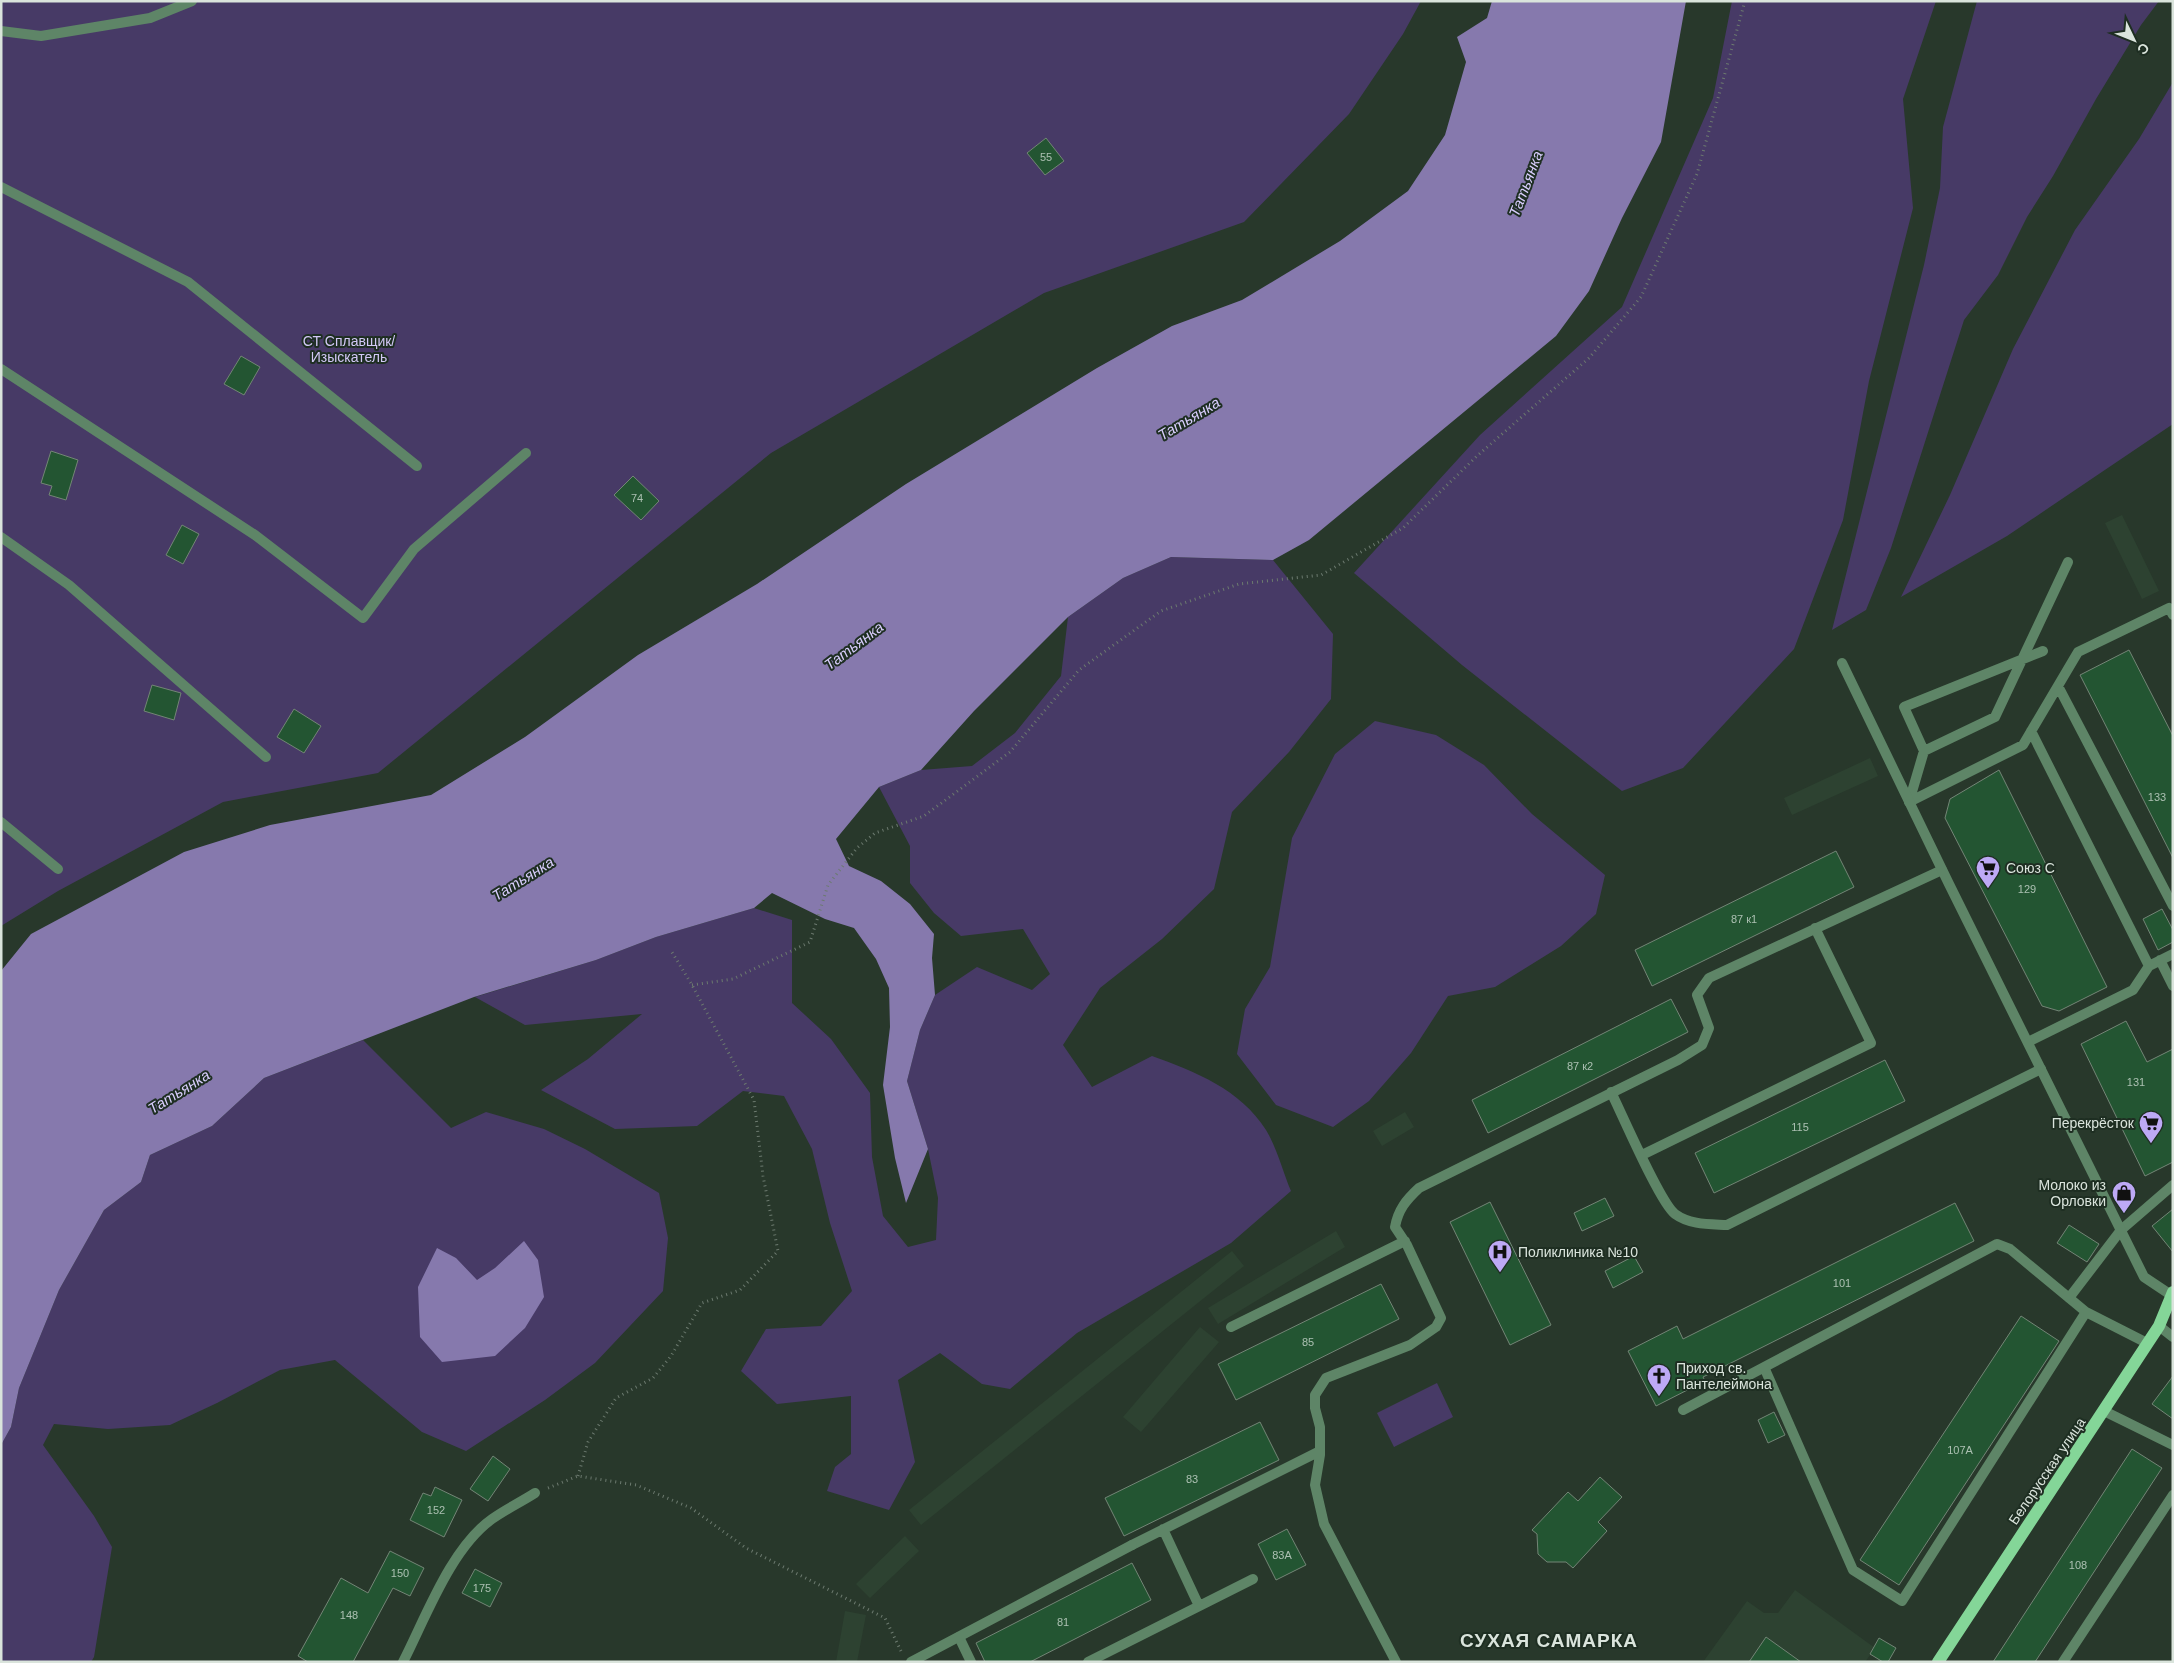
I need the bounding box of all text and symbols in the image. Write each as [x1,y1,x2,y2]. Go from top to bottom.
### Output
north arrow [2109,15,2159,65]
text: С [2134,40,2153,58]
water label: Татьянка [1505,148,1546,219]
house number: 55 [1040,151,1052,163]
park label: СТ Сплавщик/ Изыскатель [303,333,395,365]
water label: Татьянка [1155,393,1223,444]
house number: 74 [631,492,643,504]
water label: Татьянка [821,618,886,673]
house number: 133 [2148,791,2166,803]
water label: Татьянка [489,853,557,904]
supermarket icon: Союз С [1975,855,2001,889]
place label: Союз С [2006,860,2055,876]
house number: 129 [2018,883,2036,895]
house number: 87 к1 [1731,913,1757,925]
house number: 87 к2 [1567,1060,1593,1072]
water label: Татьянка [145,1066,213,1117]
house number: 131 [2127,1076,2145,1088]
supermarket icon: Перекрёсток [2138,1110,2164,1144]
place label: Перекрёсток [2052,1115,2135,1131]
house number: 115 [1791,1121,1809,1133]
place label: Молоко из Орловки [2038,1177,2106,1209]
shop icon: Молоко из Орловки [2111,1180,2137,1214]
hospital icon: Поликлиника №10 [1487,1239,1513,1273]
place label: Поликлиника №10 [1518,1244,1638,1260]
house number: 101 [1833,1277,1851,1289]
house number: 85 [1302,1336,1314,1348]
place label: Приход св. Пантелеймона [1676,1360,1772,1392]
church icon: Приход св. Пантелеймона [1646,1363,1672,1397]
street label: Белорусская улица [2005,1414,2089,1527]
house number: 107А [1947,1444,1974,1456]
house number: 83 [1186,1473,1198,1485]
house number: 152 [427,1504,445,1516]
house number: 83А [1272,1549,1292,1561]
house number: 108 [2069,1559,2087,1571]
house number: 150 [391,1567,409,1579]
house number: 175 [473,1582,491,1594]
house number: 148 [340,1609,358,1621]
house number: 81 [1057,1616,1069,1628]
district label: СУХАЯ САМАРКА [1460,1630,1638,1651]

